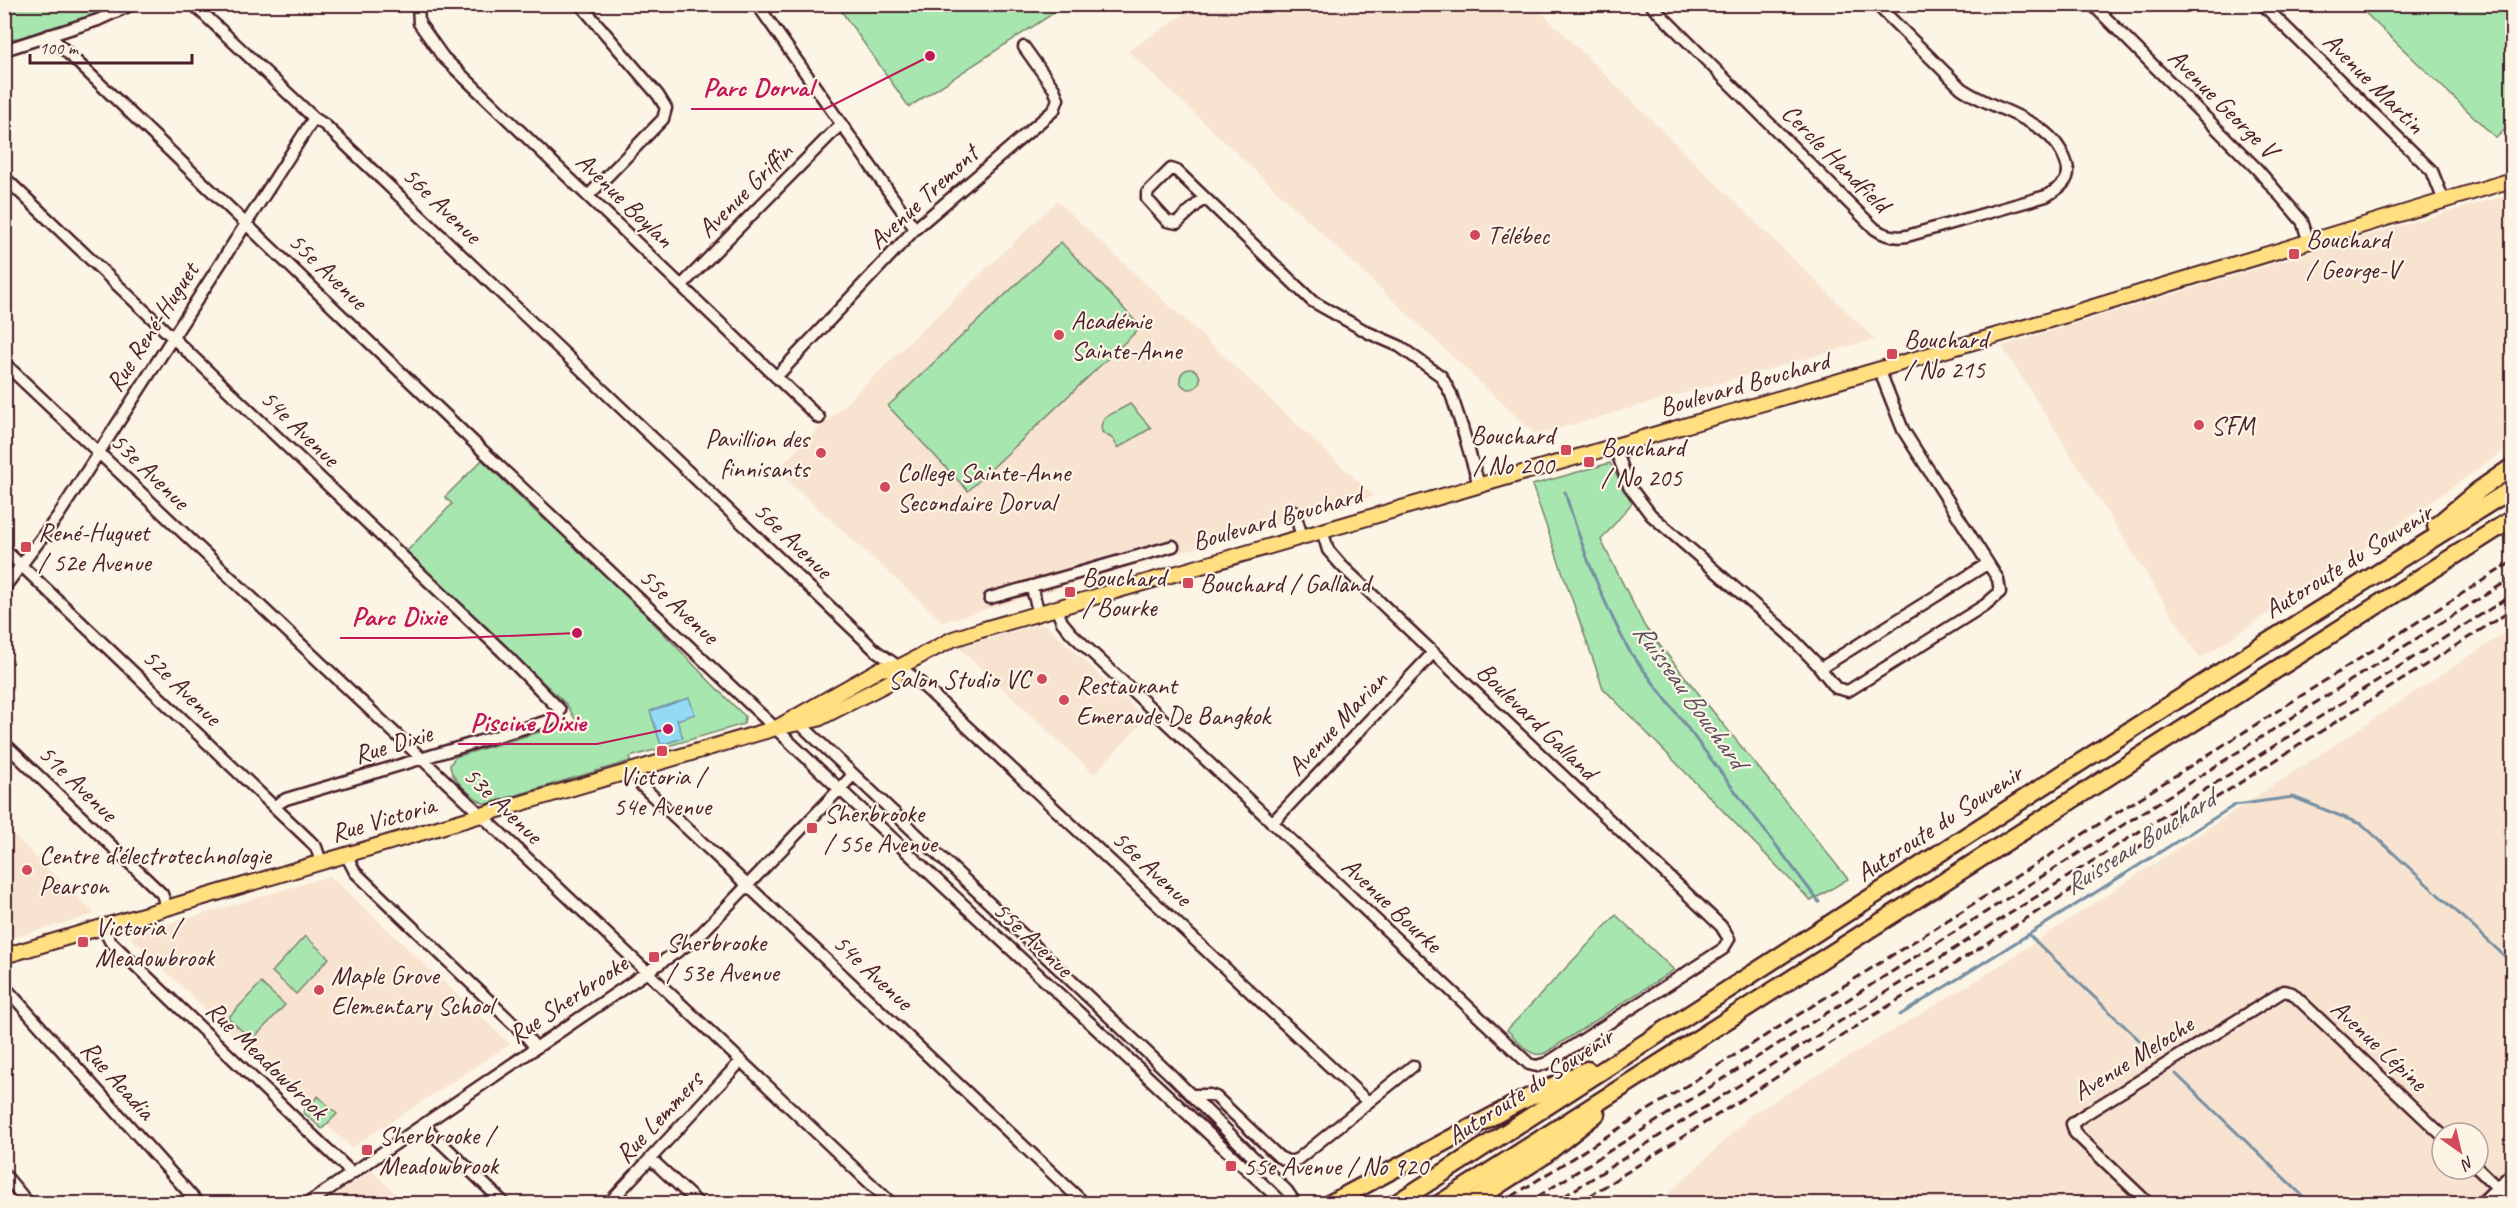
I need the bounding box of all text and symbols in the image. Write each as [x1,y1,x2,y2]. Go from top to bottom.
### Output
street label: Avenue Martin [2316,25,2432,141]
scale bar [30,27,192,65]
text: 100 m [39,37,80,59]
street label: Avenue George V [2161,41,2289,169]
callout: Parc Dorval [691,64,825,109]
text: Parc Dorval [703,70,818,104]
street label: Cercle Handfield [1775,97,1900,222]
street label: Avenue Griffin [690,134,801,245]
street label: Avenue Tremont [861,135,987,256]
street label: Avenue Boylan [569,145,681,255]
street label: 56e Avenue [395,159,491,253]
place label: Télébec [1487,219,1550,252]
place label: Bouchard / George-V [2306,223,2405,286]
street label: 55e Avenue [281,225,377,319]
marker: Télébec [1468,228,1482,242]
marker: Bouchard / George-V [2287,247,2301,261]
street label: Rue René-Huguet [98,254,207,398]
place label: Académie Sainte-Anne [1071,304,1184,367]
place label: Bouchard / No 215 [1904,323,1991,386]
marker: Académie Sainte-Anne [1052,328,1066,342]
street label: Boulevard Bouchard [1655,343,1836,424]
marker: Bouchard / No 215 [1885,347,1899,361]
street label: 54e Avenue [253,382,349,476]
place label: SFM [2211,409,2256,442]
marker: SFM [2192,418,2206,432]
place label: Bouchard / No 200 [1470,419,1558,482]
place label: Pavillion des finnisants [705,422,811,485]
street label: 53e Avenue [103,425,199,519]
place label: Bouchard / No 205 [1601,431,1688,494]
marker: Bouchard / No 200 [1559,443,1573,457]
marker: Pavillion des finnisants [814,446,828,460]
marker: Bouchard / No 205 [1582,455,1596,469]
place label: College Sainte-Anne Secondaire Dorval [897,456,1073,519]
street label: Boulevard Bouchard [1188,477,1369,558]
marker: College Sainte-Anne Secondaire Dorval [878,480,892,494]
street label: 56e Avenue [746,494,842,588]
street label: Autoroute du Souvenir [2258,495,2440,626]
place label: René-Huguet / 52e Avenue [38,516,153,579]
marker: René-Huguet / 52e Avenue [19,540,33,554]
street label: 55e Avenue [632,561,728,653]
place label: Bouchard / Bourke [1082,561,1169,624]
place label: Bouchard / Galland [1200,567,1374,600]
marker: Bouchard / Galland [1181,576,1195,590]
marker: Bouchard / Bourke [1063,585,1077,599]
callout: Parc Dixie [340,593,458,638]
text: Parc Dixie [352,599,449,633]
water label: Ruisseau Bouchard [1626,616,1759,781]
street label: 52e Avenue [135,641,231,735]
street label: Boulevard Galland [1470,655,1607,789]
street label: Avenue Marian [1280,662,1395,783]
place label: Salon Studio VC [888,663,1033,696]
place label: Restaurant Emeraude De Bangkok [1076,669,1272,732]
marker: Salon Studio VC [1035,672,1049,686]
marker: Restaurant Emeraude De Bangkok [1057,693,1071,707]
callout: Piscine Dixie [458,699,597,744]
text: Piscine Dixie [470,705,588,739]
street label: Rue Dixie [350,716,438,771]
street label: 51e Avenue [31,737,127,831]
marker: Victoria / 54e Avenue [655,744,669,758]
street label: Autoroute du Souvenir [1850,755,2031,889]
street label: 53e Avenue [456,759,552,853]
place label: Victoria / 54e Avenue [613,760,713,823]
water label: Ruisseau Bouchard [2058,778,2228,902]
street label: Rue Victoria [327,788,441,850]
place label: Sherbrooke / 55e Avenue [824,797,939,860]
marker: Sherbrooke / 55e Avenue [805,821,819,835]
street label: 56e Avenue [1105,823,1201,915]
place label: Centre d’électrotechnologie Pearson [39,839,273,902]
street label: Avenue Bourke [1335,850,1450,961]
marker: Centre d’électrotechnologie Pearson [20,863,34,877]
street label: 55e Avenue [986,894,1082,986]
place label: Victoria / Meadowbrook [95,911,215,974]
place label: Sherbrooke / 53e Avenue [666,926,781,989]
street label: 54e Avenue [826,927,922,1019]
marker: Victoria / Meadowbrook [76,935,90,949]
street label: Rue Sherbrooke [502,946,635,1051]
marker: Sherbrooke / 53e Avenue [647,950,661,964]
place label: Maple Grove Elementary School [331,959,498,1022]
marker: Maple Grove Elementary School [312,983,326,997]
street label: Avenue Lépine [2324,992,2435,1099]
street label: Rue Meadowbrook [199,993,336,1128]
street label: Avenue Meloche [2066,1007,2201,1108]
street label: Autoroute du Souvenir [1441,1018,1622,1152]
street label: Rue Acadia [74,1033,163,1128]
street label: Rue Lemmers [608,1062,711,1170]
place label: Sherbrooke / Meadowbrook [379,1119,499,1182]
north arrow [2430,1121,2490,1181]
marker: Sherbrooke / Meadowbrook [360,1143,374,1157]
place label: 55e Avenue / No 920 [1243,1150,1430,1183]
text: N [2456,1152,2478,1175]
marker: 55e Avenue / No 920 [1224,1159,1238,1173]

